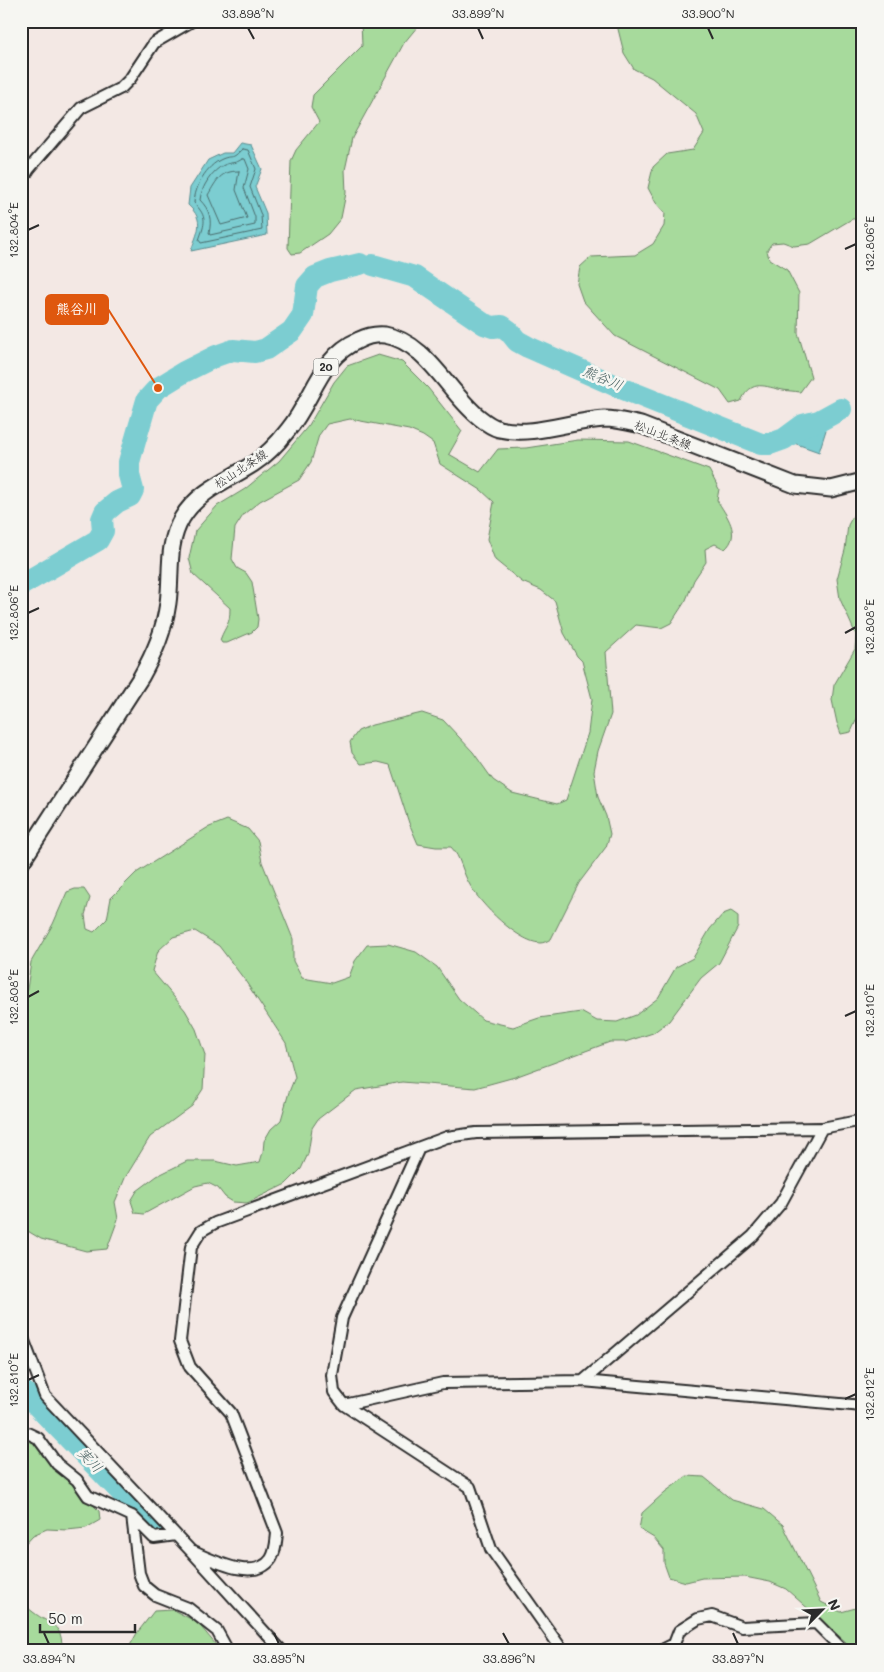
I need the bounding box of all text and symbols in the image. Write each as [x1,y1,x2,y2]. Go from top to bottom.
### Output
text: 33.898°N [222,5,274,21]
text: 33.899°N [452,5,504,21]
text: 33.900°N [682,5,735,21]
text: 132.804°E [5,202,21,258]
text: 132.806°E [861,216,877,272]
callout: 熊谷川 [46,295,108,324]
text: 熊谷川 [56,299,98,318]
road number: 20 [314,358,338,376]
water label: 熊谷川 [580,361,626,394]
street label: 松山北条線 [632,416,694,452]
street label: 松山北条線 [211,445,270,491]
text: 132.806°E [5,585,21,641]
text: 132.808°E [861,599,877,655]
text: 132.808°E [5,969,21,1025]
text: 132.810°E [861,984,877,1038]
text: 132.810°E [5,1353,21,1407]
text: 132.812°E [861,1367,877,1421]
water label: 実川 [74,1443,107,1476]
north arrow [796,1584,846,1634]
text: N [823,1596,845,1613]
scale bar [40,1602,135,1634]
text: 50 m [48,1608,83,1628]
text: 33.894°N [23,1650,75,1666]
text: 33.895°N [253,1650,305,1666]
text: 33.896°N [483,1650,535,1666]
text: 33.897°N [712,1650,764,1666]

